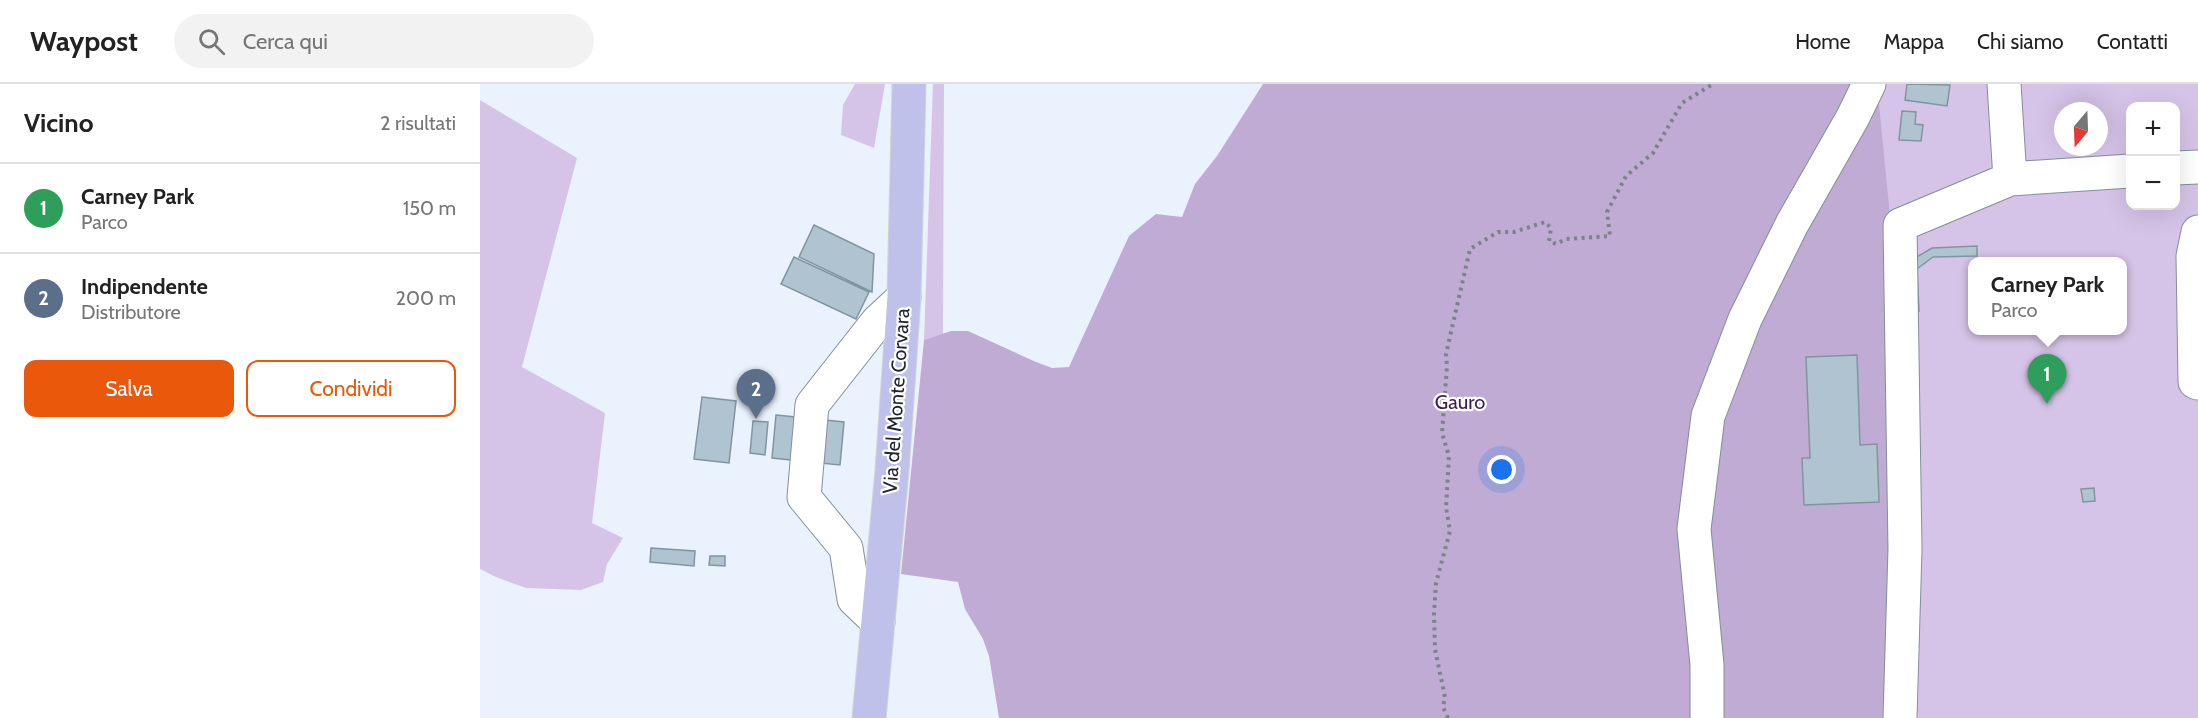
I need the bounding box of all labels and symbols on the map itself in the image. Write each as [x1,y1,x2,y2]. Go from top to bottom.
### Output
north arrow [2054,102,2108,156]
street label: Via del Monte Corvara [878,307,914,495]
pin: 1 [2028,354,2066,404]
pin: 2 [736,370,776,419]
park label: Gauro [1435,390,1485,414]
your location [1487,455,1516,484]

